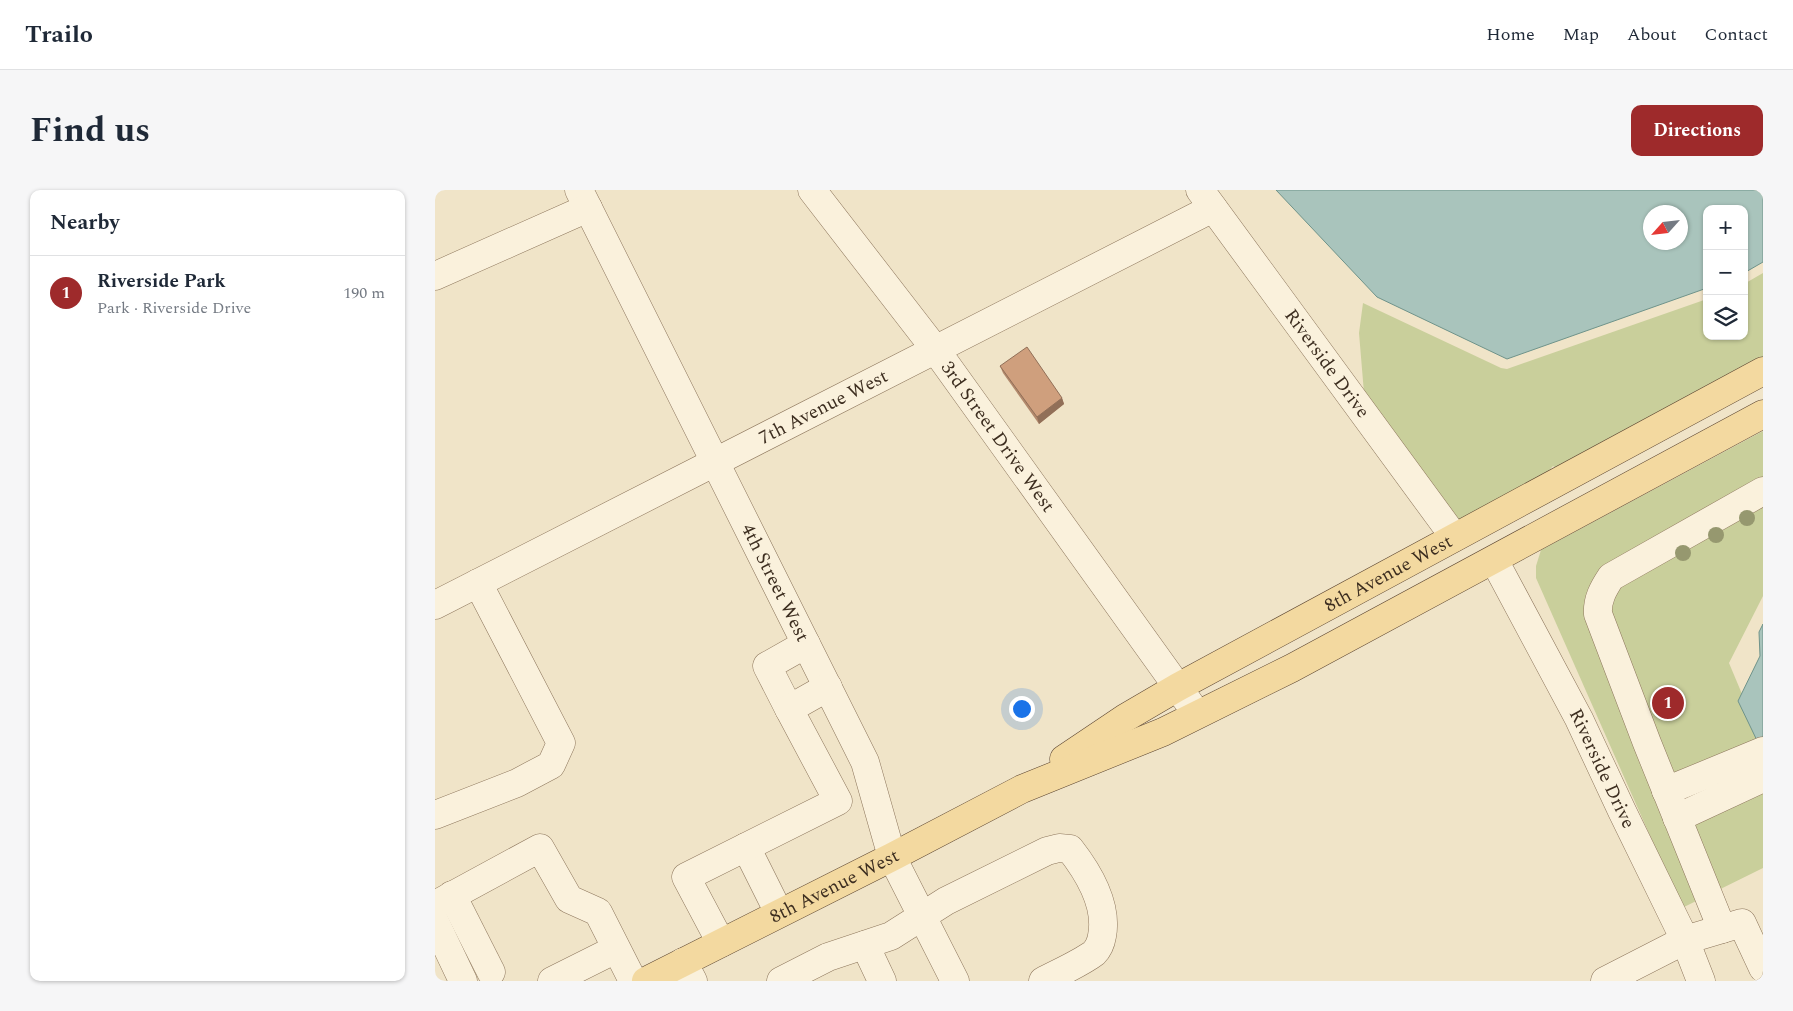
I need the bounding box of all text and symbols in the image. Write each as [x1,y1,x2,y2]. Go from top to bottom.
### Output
text: Trailo [25,17,93,53]
text: Home [1486,21,1535,48]
text: Map [1563,21,1599,48]
text: About [1627,21,1677,48]
text: Contact [1705,21,1768,48]
text: Find us [30,104,150,157]
button: Directions [1631,105,1763,156]
north arrow [1643,205,1688,250]
map controls [1703,205,1748,340]
button: + [1703,205,1748,250]
text: Nearby [50,207,120,239]
button: − [1703,250,1748,295]
text: Riverside Park [97,267,226,296]
text: 1 [62,281,70,305]
text: 190 m [343,281,385,305]
button: layers [1703,295,1748,340]
text: Park · Riverside Drive [97,296,251,320]
street label: Riverside Drive [1277,303,1377,424]
street label: 3rd Street Drive West [934,355,1063,519]
street label: 7th Avenue West [754,362,893,452]
street label: 4th Street West [734,518,817,647]
street label: 8th Avenue West [1319,527,1458,620]
pin: 1 [1652,684,1684,722]
your location [1009,696,1035,722]
street label: Riverside Drive [1561,703,1643,834]
street label: 8th Avenue West [765,841,905,931]

